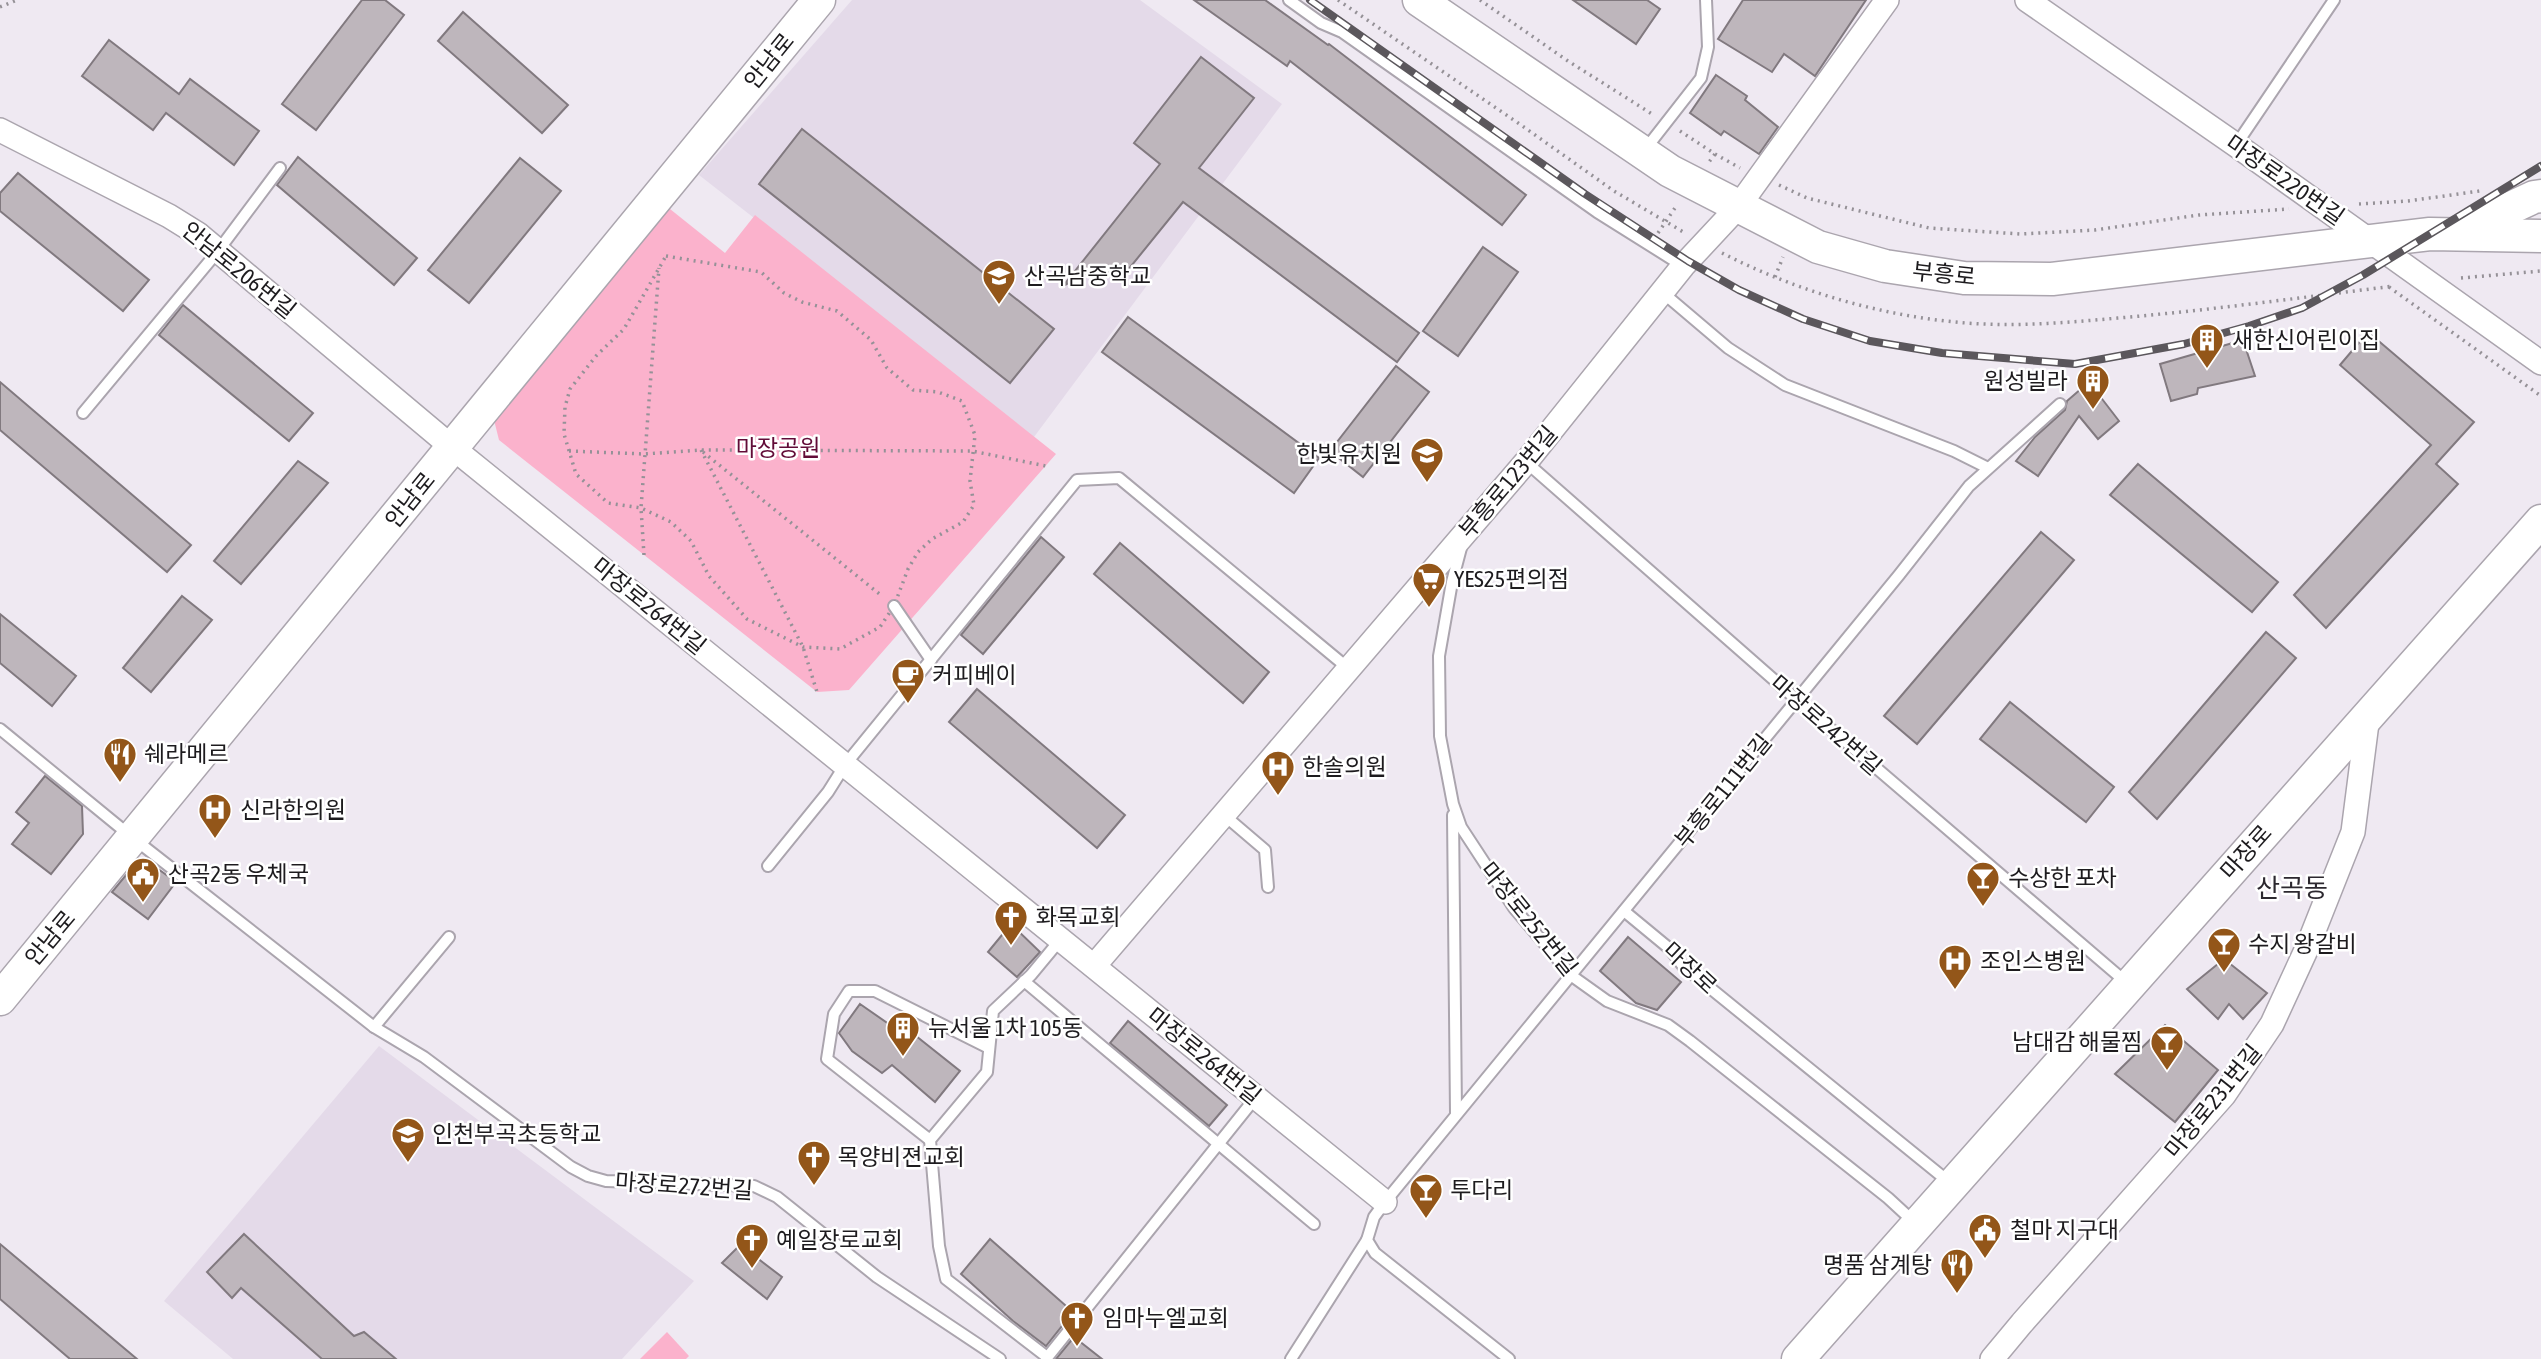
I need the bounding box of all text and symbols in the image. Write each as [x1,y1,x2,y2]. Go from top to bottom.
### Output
street label: 안남로 [739,28,799,94]
street label: 마장로220번길 [2221,130,2349,230]
street label: 안남로206번길 [177,216,301,324]
school or university icon: 산곡남중학교 [980,257,1018,306]
street label: 부흥로 [1911,258,1977,290]
place label: 산곡남중학교 [1024,263,1151,289]
building icon: 새한신어린이집 [2188,321,2226,370]
place label: 새한신어린이집 [2232,327,2380,353]
building icon: 원성빌라 [2074,362,2112,411]
place label: 원성빌라 [1983,368,2068,394]
street label: 부흥로123번길 [1454,421,1562,543]
park label: 마장공원 [736,435,820,461]
school or university icon: 한빛유치원 [1408,435,1446,484]
place label: 한빛유치원 [1296,441,1402,467]
street label: 안남로 [380,467,440,533]
street label: 마장로264번길 [587,552,711,660]
supermarket icon: YES25편의점 [1410,560,1448,609]
place label: YES25편의점 [1454,566,1569,592]
cafe icon: 커피베이 [889,656,927,705]
place label: 커피베이 [932,662,1017,688]
street label: 마장로242번길 [1765,670,1887,780]
street label: 부흥로111번길 [1669,729,1777,853]
restaurant icon: 쉐라메르 [101,735,139,784]
place label: 쉐라메르 [144,741,229,767]
hospital icon: 한솔의원 [1259,748,1297,797]
place label: 한솔의원 [1302,754,1387,780]
hospital icon: 신라한의원 [196,791,234,840]
place label: 신라한의원 [240,797,346,823]
street label: 마장로 [2215,820,2277,884]
public building icon: 산곡2동 우체국 [124,855,162,904]
street label: 마장로252번길 [1475,857,1583,981]
bar icon: 수상한 포차 [1964,859,2002,908]
place label: 산곡2동 우체국 [168,861,309,887]
place label: 수상한 포차 [2008,865,2117,891]
district label: 산곡동 [2256,873,2328,903]
church icon: 화목교회 [992,898,1030,947]
place label: 화목교회 [1036,904,1121,930]
street label: 안남로 [20,905,80,971]
bar icon: 수지 왕갈비 [2205,925,2243,974]
place label: 수지 왕갈비 [2248,931,2357,957]
street label: 마장로 [1658,937,1722,999]
hospital icon: 조인스병원 [1936,942,1974,991]
place label: 조인스병원 [1980,948,2086,974]
street label: 마장로264번길 [1142,1002,1266,1110]
building icon: 뉴서울 1차 105동 [884,1009,922,1058]
place label: 뉴서울 1차 105동 [928,1015,1083,1041]
bar icon: 남대감 해물찜 [2148,1023,2186,1072]
place label: 남대감 해물찜 [2012,1029,2142,1055]
street label: 마장로231번길 [2159,1039,2267,1163]
school or university icon: 인천부곡초등학교 [389,1115,427,1164]
place label: 인천부곡초등학교 [432,1121,601,1147]
church icon: 목양비젼교회 [795,1138,833,1187]
place label: 목양비젼교회 [838,1144,965,1170]
street label: 마장로272번길 [614,1168,754,1204]
bar icon: 투다리 [1407,1171,1445,1220]
place label: 투다리 [1450,1177,1513,1203]
public building icon: 철마 지구대 [1966,1211,2004,1260]
place label: 철마 지구대 [2010,1217,2119,1243]
church icon: 예일장로교회 [733,1221,771,1270]
place label: 예일장로교회 [776,1227,903,1253]
restaurant icon: 명품 삼계탕 [1938,1246,1976,1295]
place label: 명품 삼계탕 [1823,1252,1932,1278]
church icon: 임마누엘교회 [1058,1299,1096,1348]
place label: 임마누엘교회 [1102,1305,1229,1331]

